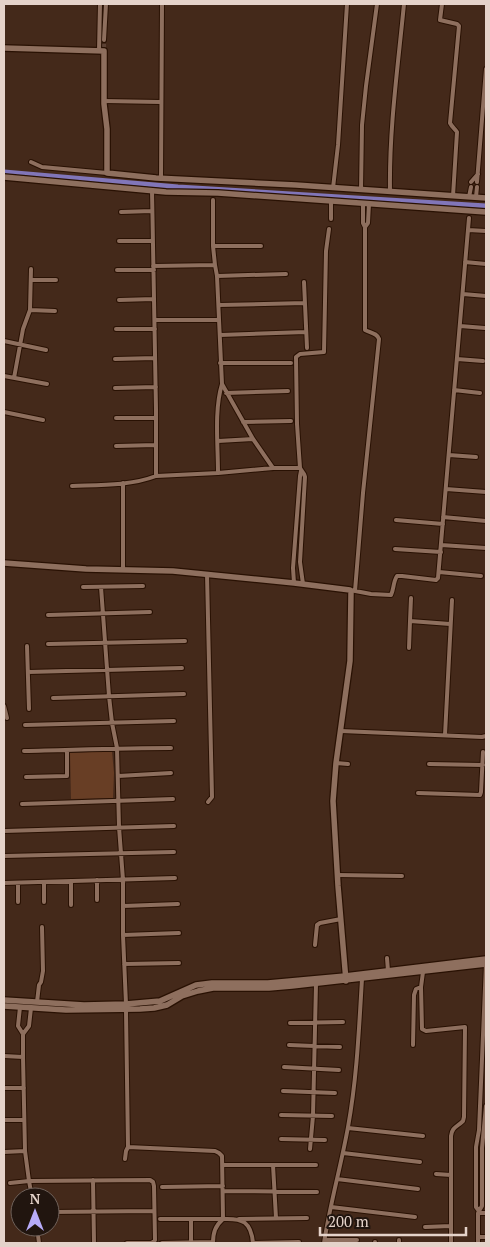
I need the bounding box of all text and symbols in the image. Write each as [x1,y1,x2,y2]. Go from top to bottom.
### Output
north arrow [10,1187,60,1237]
text: N [30,1189,41,1208]
scale bar [320,1204,466,1236]
text: 200 m [328,1211,369,1231]

